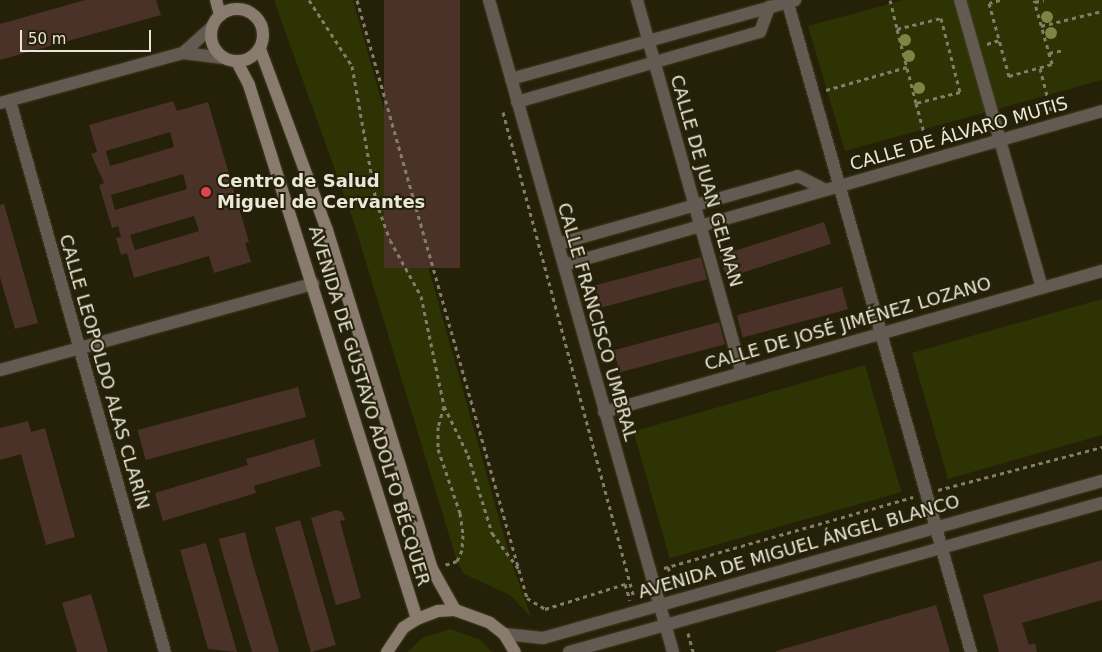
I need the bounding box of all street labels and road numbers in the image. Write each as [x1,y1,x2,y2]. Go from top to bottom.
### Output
street label: CALLE DE JUAN GELMAN [665,72,747,290]
street label: CALLE DE ÁLVARO MUTIS [848,93,1070,175]
street label: CALLE FRANCISCO UMBRAL [553,200,641,444]
street label: AVENIDA DE GUSTAVO ADOLFO BÉCQUER [304,223,434,589]
street label: CALLE LEOPOLDO ALAS CLARÍN [54,232,154,512]
street label: CALLE DE JOSÉ JIMÉNEZ LOZANO [702,273,994,375]
street label: AVENIDA DE MIGUEL ÁNGEL BLANCO [636,491,962,603]

